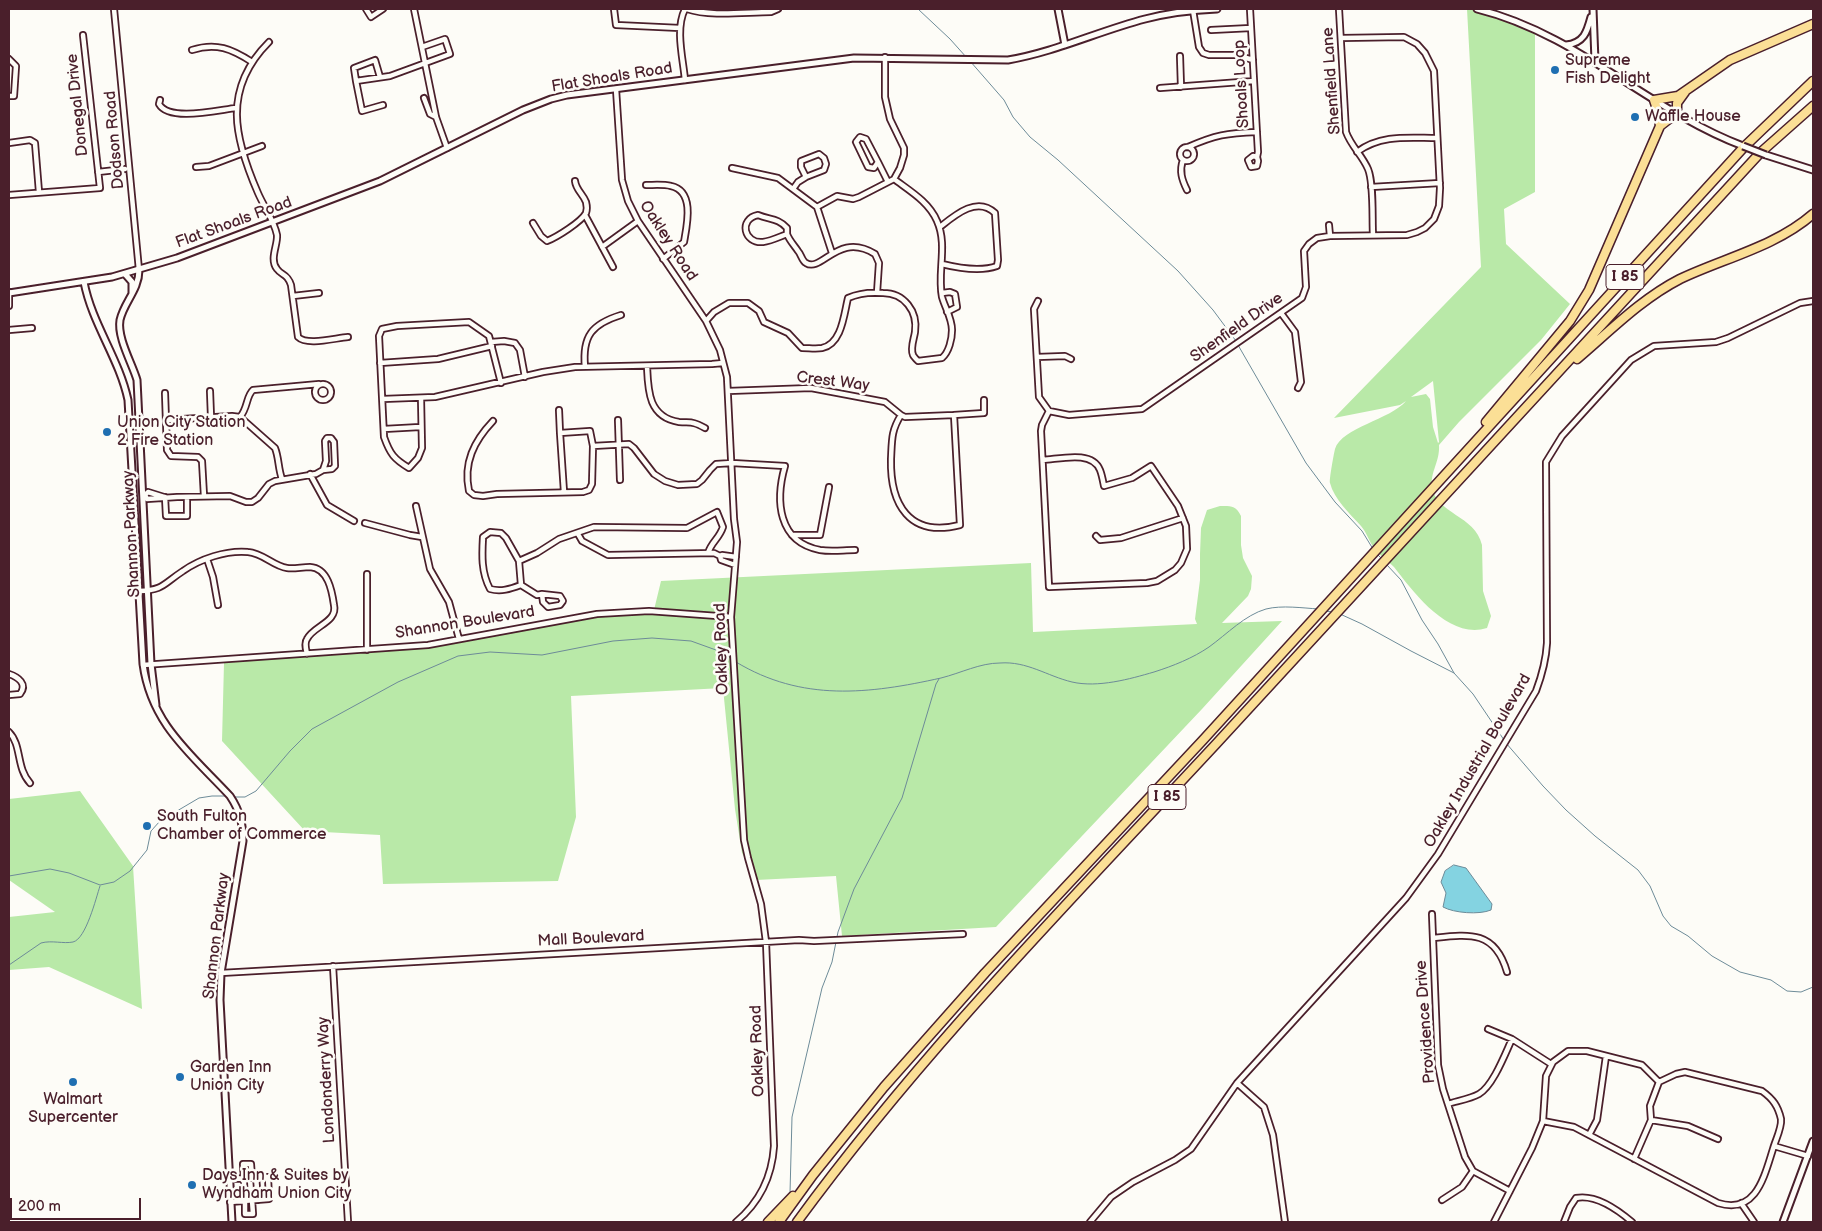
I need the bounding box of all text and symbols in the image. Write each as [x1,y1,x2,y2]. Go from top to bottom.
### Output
street label: Shenfield Lane [1319,27,1345,135]
street label: Shoals Loop [1230,39,1254,129]
place label: Supreme Fish Delight [1565,51,1651,89]
street label: Donegal Drive [63,53,93,157]
street label: Flat Shoals Road [550,59,674,97]
marker: Supreme Fish Delight [1549,64,1561,76]
street label: Dodson Road [101,90,129,190]
place label: Waffle House [1645,107,1741,127]
marker: Waffle House [1629,111,1641,123]
street label: Flat Shoals Road [173,193,295,253]
street label: Oakley Road [635,197,701,285]
road number: I 85 [1606,264,1644,290]
street label: Shenfield Drive [1187,289,1287,367]
street label: Crest Way [795,368,871,396]
place label: Union City Station 2 Fire Station [117,413,245,451]
marker: Union City Station 2 Fire Station [101,426,113,438]
street label: Shannon Parkway [119,470,145,598]
street label: Shannon Boulevard [394,602,536,644]
street label: Oakley Road [711,603,733,695]
street label: Oakley Industrial Boulevard [1420,671,1536,851]
road number: I 85 [1148,784,1186,810]
place label: South Fulton Chamber of Commerce [157,807,326,845]
marker: South Fulton Chamber of Commerce [141,820,153,832]
street label: Shannon Parkway [200,872,234,1000]
street label: Mall Boulevard [537,927,645,951]
street label: Providence Drive [1412,960,1440,1084]
street label: Oakley Road [747,1005,769,1097]
street label: Londonderry Way [314,1016,340,1144]
place label: Garden Inn Union City [190,1058,272,1096]
marker: Garden Inn Union City [174,1071,186,1083]
marker: Walmart Supercenter [67,1076,79,1088]
place label: Walmart Supercenter [28,1090,118,1128]
place label: Days Inn & Suites by Wyndham Union City [202,1166,351,1204]
marker: Days Inn & Suites by Wyndham Union City [186,1179,198,1191]
scale bar [12,1188,144,1220]
text: 200 m [18,1197,61,1216]

